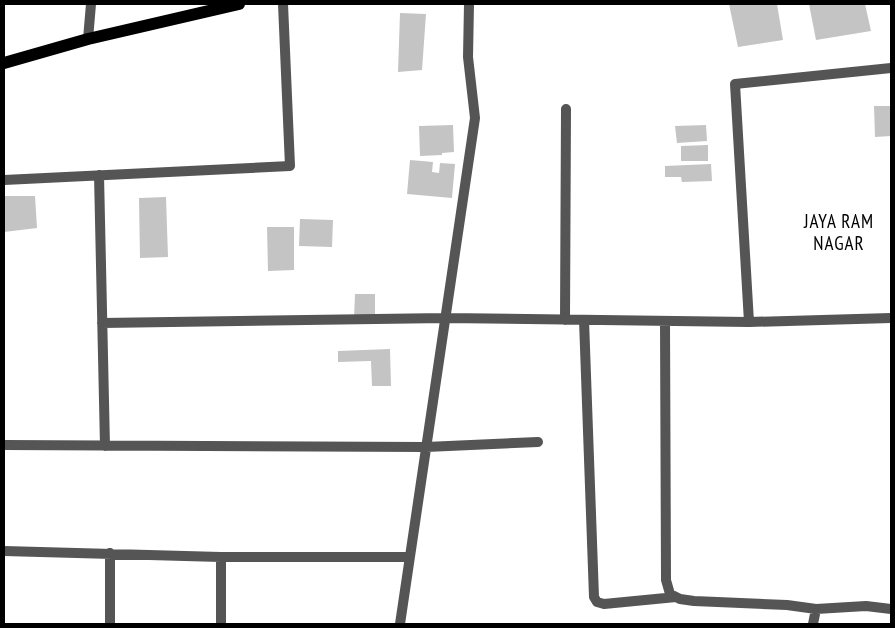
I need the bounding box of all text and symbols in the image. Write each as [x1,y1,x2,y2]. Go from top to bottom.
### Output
district label: JAYA RAM NAGAR [803,209,874,255]

